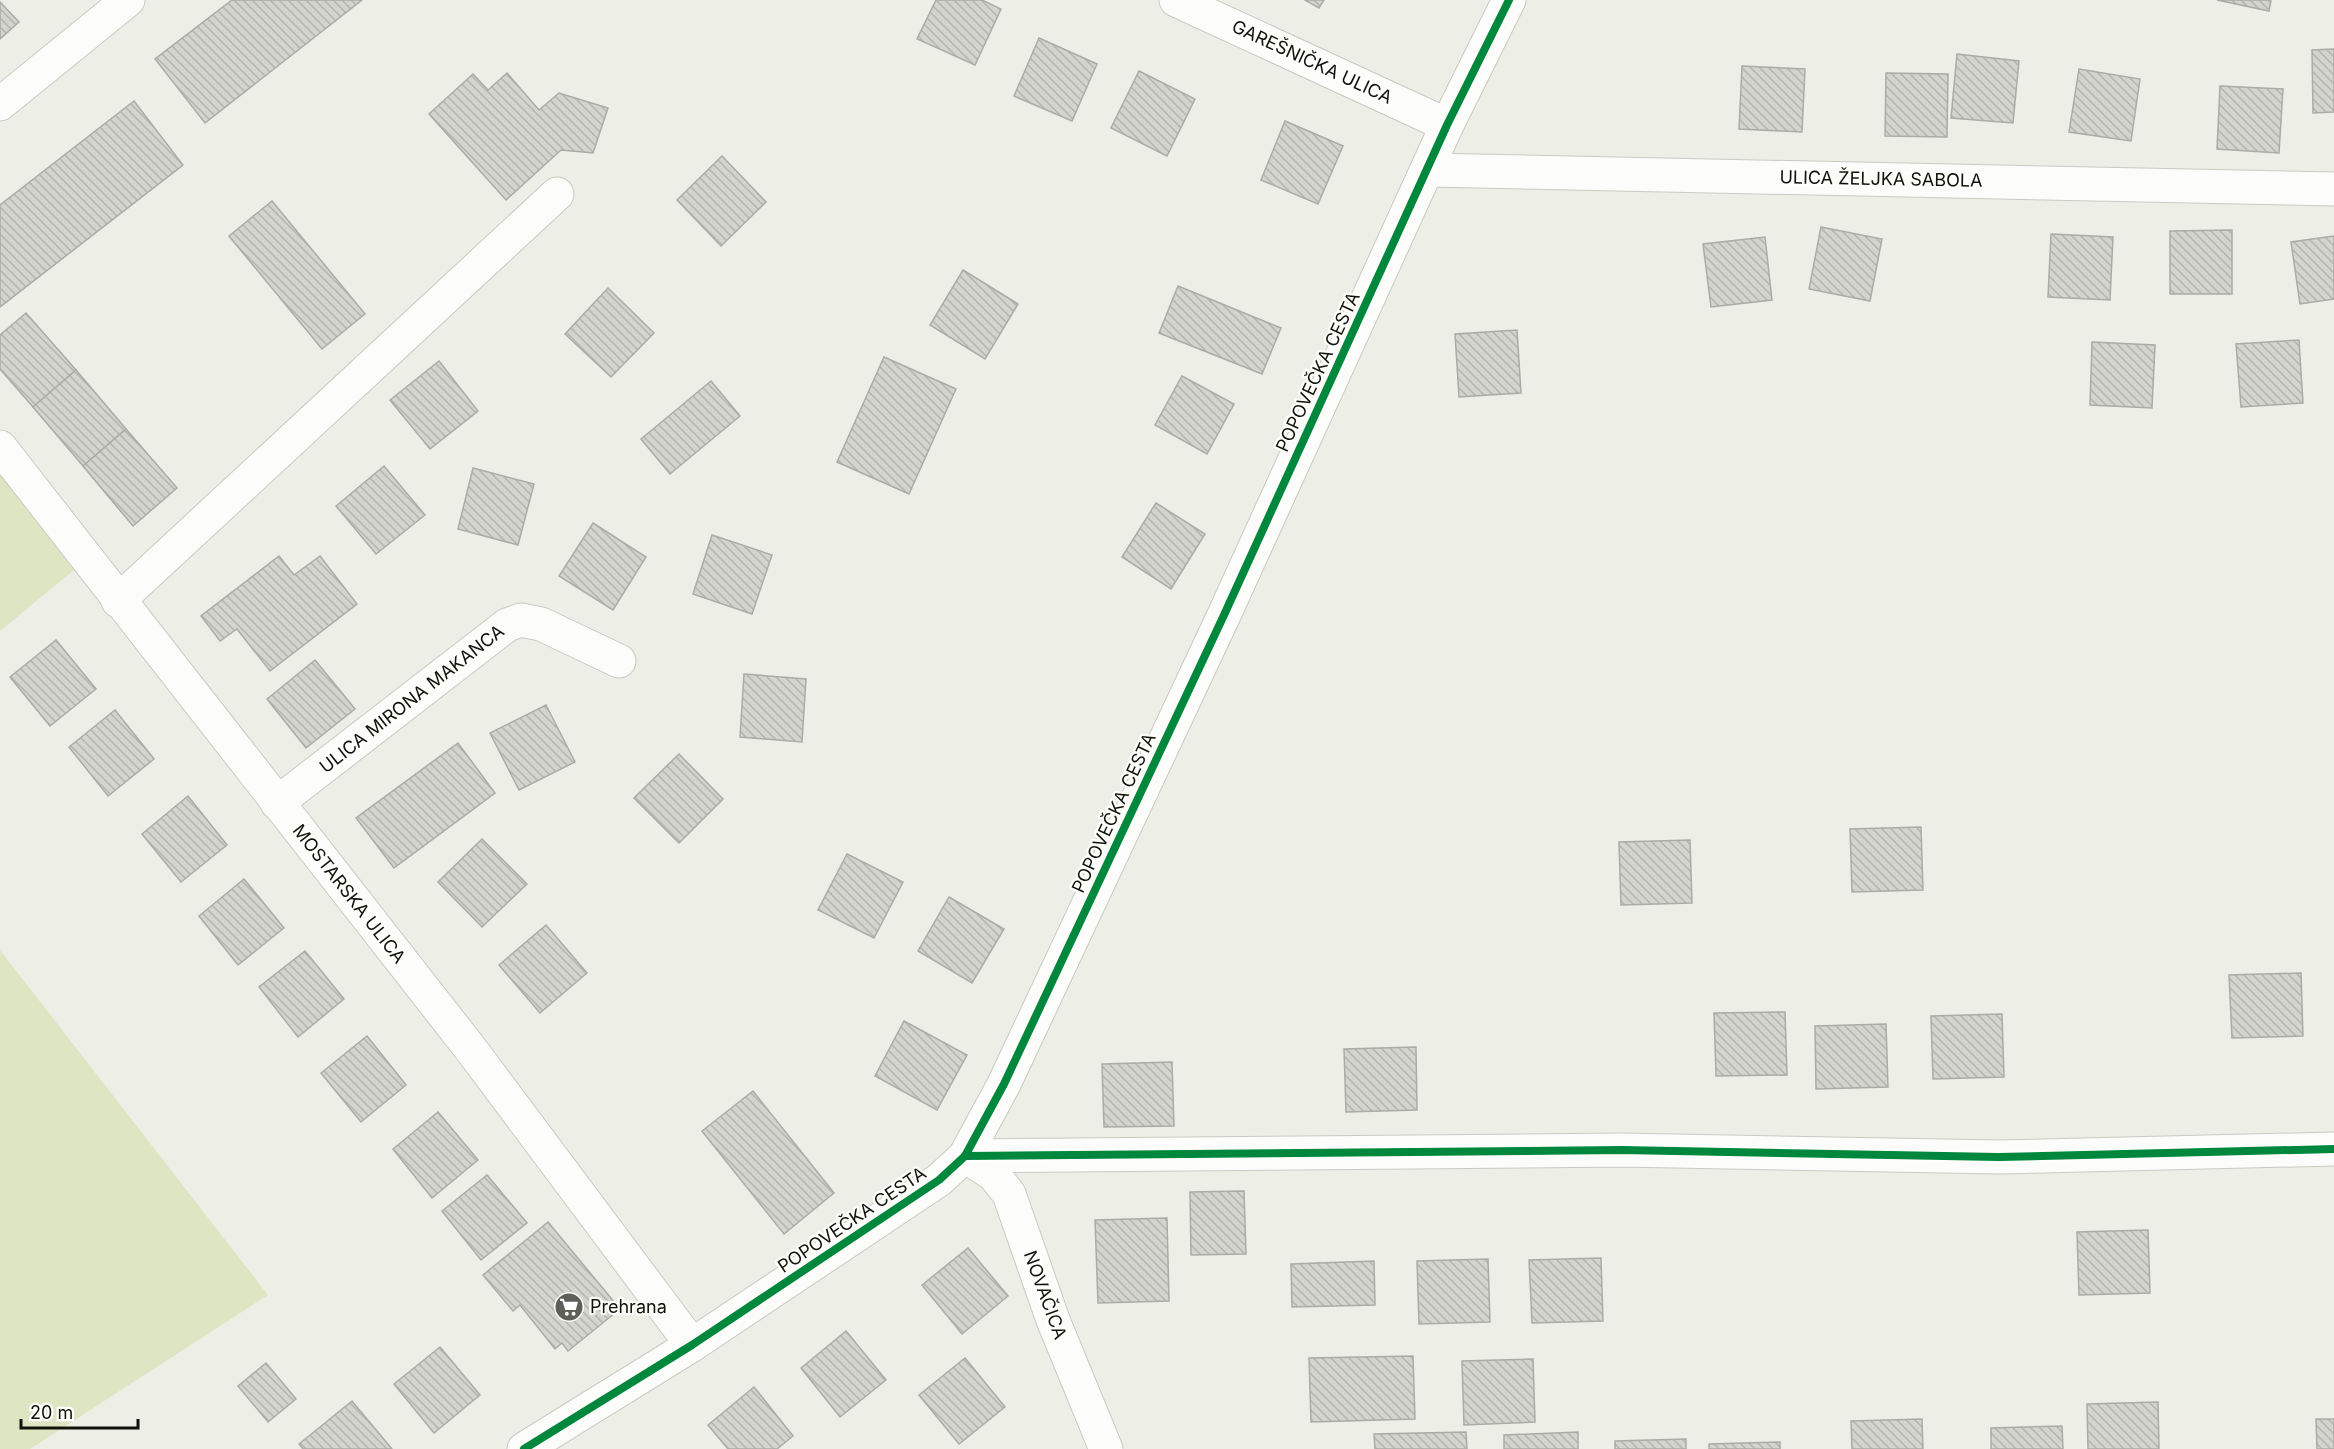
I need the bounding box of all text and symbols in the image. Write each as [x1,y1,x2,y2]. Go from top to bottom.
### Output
street label: GAREŠNIČKA ULICA [1229,14,1396,108]
street label: ULICA ŽELJKA SABOLA [1779,165,1983,191]
street label: POPOVEČKA CESTA [1270,288,1364,455]
street label: ULICA MIRONA MAKANCA [315,620,508,777]
street label: POPOVEČKA CESTA [1066,729,1160,896]
street label: MOSTARSKA ULICA [289,820,410,967]
street label: POPOVEČKA CESTA [773,1161,930,1277]
street label: NOVAČICA [1020,1247,1072,1342]
supermarket icon: Prehrana [553,1291,585,1323]
place label: Prehrana [590,1296,667,1317]
scale bar [21,1392,138,1430]
text: 20 m [30,1402,73,1423]

